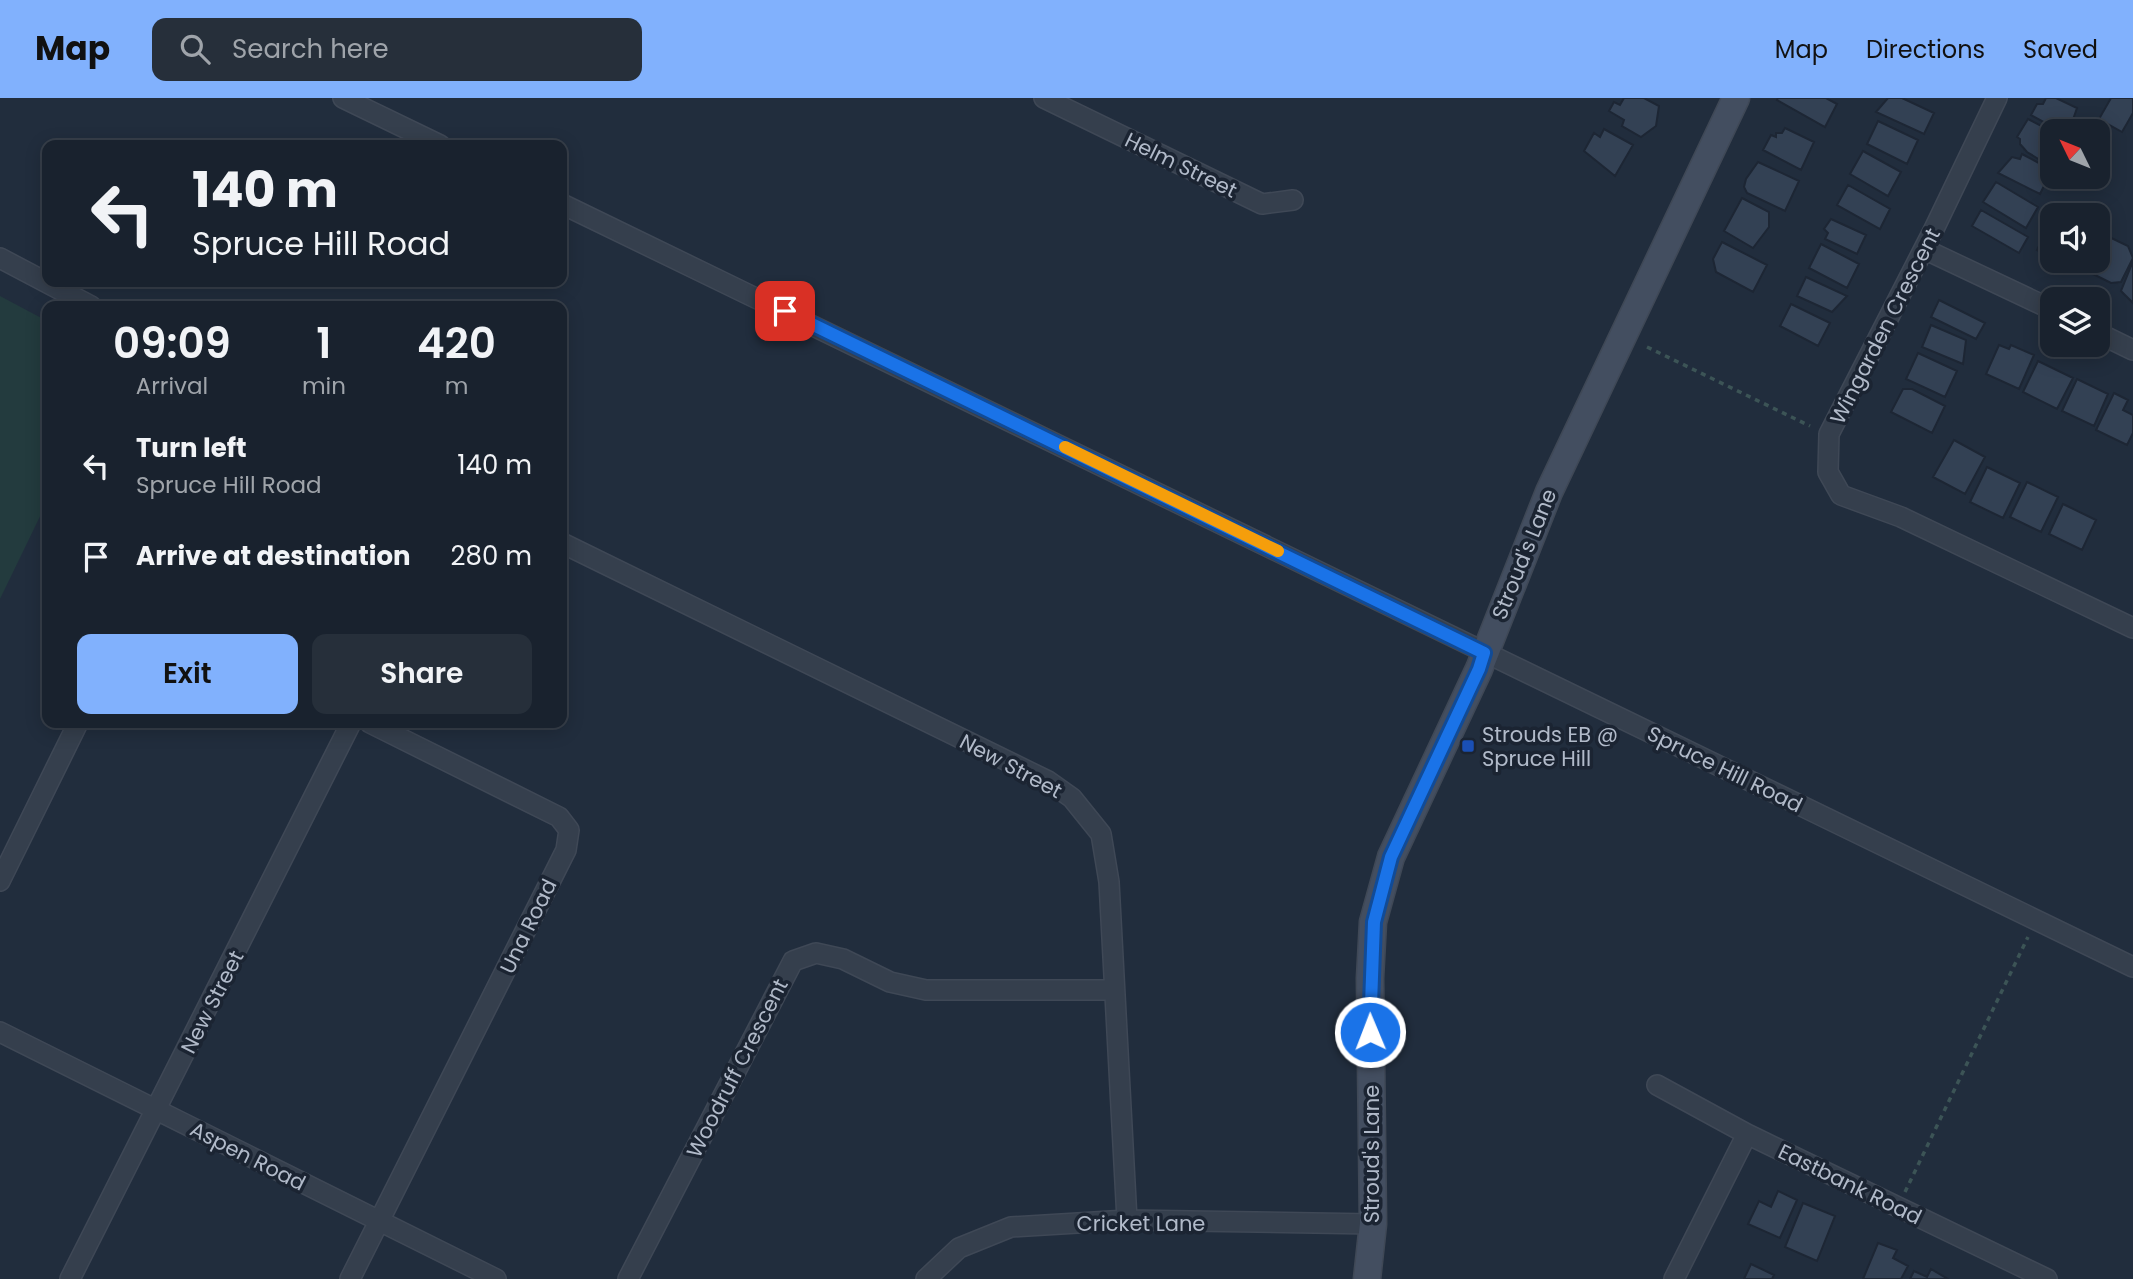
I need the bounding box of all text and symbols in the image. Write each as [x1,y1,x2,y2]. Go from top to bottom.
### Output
search box [152,18,642,81]
text: Map [35,25,110,72]
icon: search [176,30,214,68]
text: Search here [232,31,389,67]
text: Map [1775,33,1828,66]
text: Directions [1866,33,1985,66]
text: Saved [2023,33,2098,66]
north arrow [2040,119,2110,189]
map controls [2040,119,2110,357]
street label: Helm Street [1120,125,1242,205]
text: 140 m [192,156,338,224]
icon: left [77,168,168,259]
button: sound [2040,203,2110,273]
text: Spruce Hill Road [192,221,450,266]
street label: Wingarden Crescent [1823,223,1947,429]
pin [755,281,815,341]
button: layers [2040,287,2110,357]
icon: arrive [766,292,804,330]
text: 09:09 [113,314,231,373]
text: 1 [316,314,332,373]
text: 420 [417,314,496,373]
text: Arrival [136,370,208,402]
text: min [302,370,346,402]
text: m [445,370,468,402]
text: Turn left [136,430,247,466]
icon: left [77,447,115,485]
text: 140 m [457,447,532,483]
text: Spruce Hill Road [136,469,322,501]
street label: Stroud's Lane [1485,484,1563,624]
icon: arrive [77,538,115,576]
text: Arrive at destination [136,538,411,574]
text: 280 m [451,538,532,574]
button: Exit [77,634,298,714]
button: Share [312,634,532,714]
street label: Spruce Hill Road [1643,719,1807,819]
place label: Strouds EB @ Spruce Hill [1482,720,1618,773]
street label: New Street [955,727,1067,805]
marker: Strouds EB @ Spruce Hill [1460,738,1476,754]
street label: Una Road [493,874,563,978]
street label: New Street [174,945,250,1059]
street label: Woodruff Crescent [679,974,795,1162]
position arrow [1333,995,1407,1069]
street label: Stroud's Lane [1357,1085,1386,1223]
street label: Aspen Road [185,1114,311,1198]
street label: Eastbank Road [1773,1137,1927,1231]
street label: Cricket Lane [1077,1209,1205,1238]

